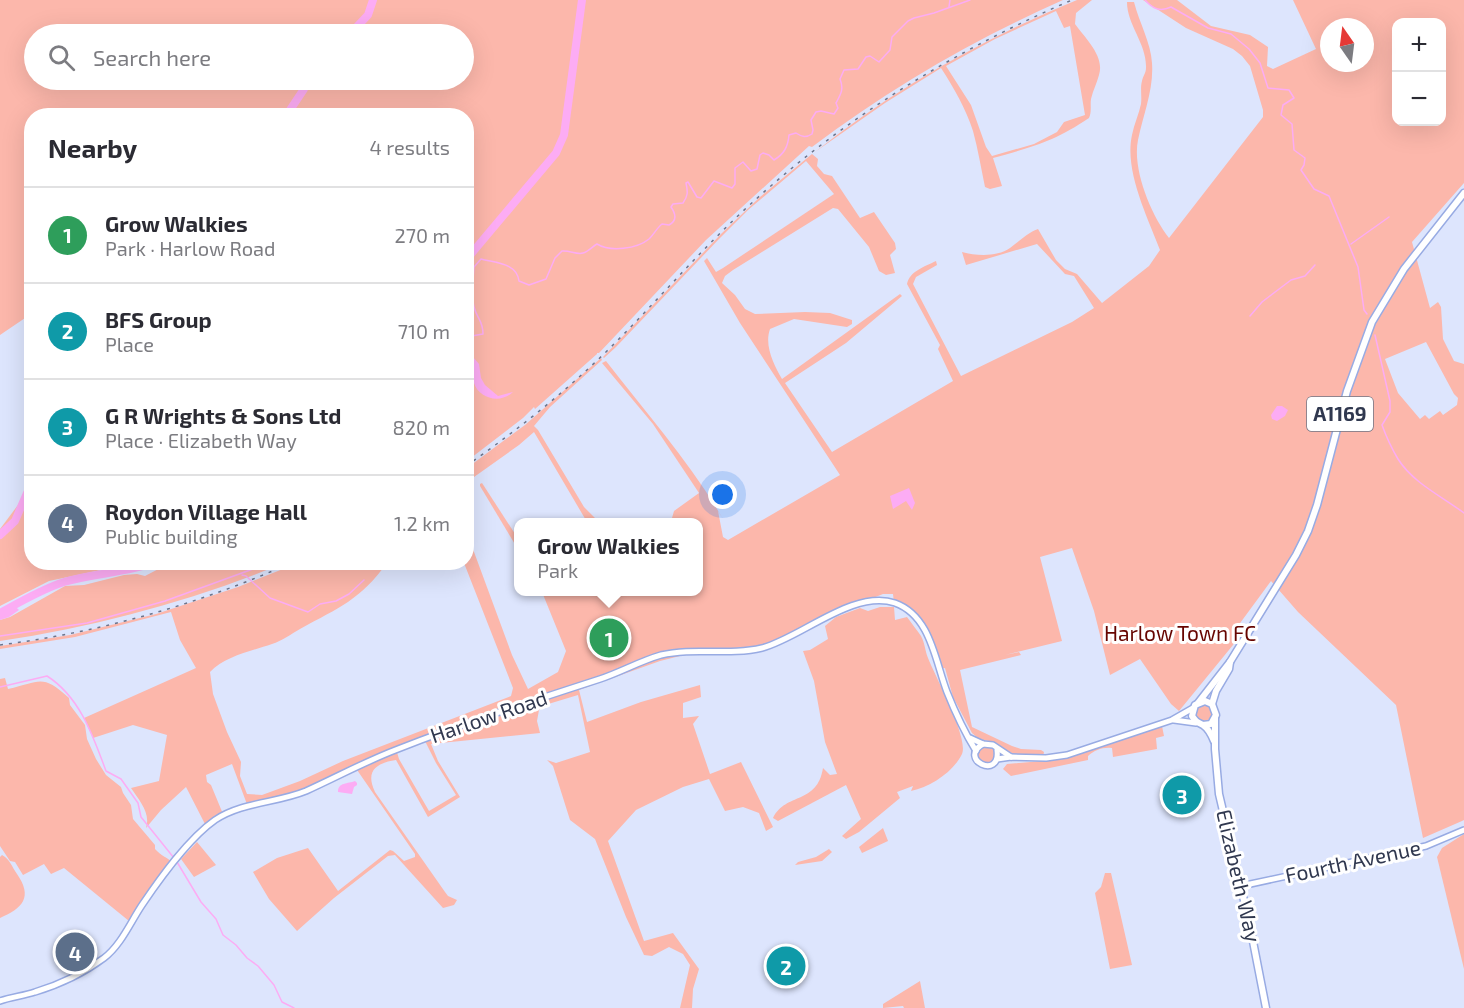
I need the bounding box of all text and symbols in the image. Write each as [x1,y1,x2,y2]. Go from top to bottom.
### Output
north arrow [1320,18,1374,72]
map controls [1392,18,1446,126]
button: + [1392,18,1446,72]
search box [24,24,474,90]
icon: search [45,41,78,74]
text: Search here [93,44,211,70]
button: − [1392,72,1446,126]
text: Nearby [48,132,137,163]
text: 4 results [370,135,450,159]
text: Grow Walkies [105,210,248,236]
text: 1 [63,223,72,247]
text: 270 m [394,223,450,247]
text: Park · Harlow Road [105,236,276,260]
text: BFS Group [105,306,212,332]
text: 2 [62,319,73,343]
text: 710 m [398,319,450,343]
text: Place [105,332,154,356]
road number: A1169 [1307,397,1373,431]
text: G R Wrights & Sons Ltd [105,402,341,428]
text: 3 [62,415,73,439]
text: 820 m [393,415,450,439]
text: Place · Elizabeth Way [105,428,297,452]
your location [708,480,737,509]
text: Roydon Village Hall [105,498,307,524]
text: 4 [61,511,74,535]
text: 1.2 km [394,511,450,535]
popup [514,518,703,596]
text: Public building [105,524,238,548]
text: Grow Walkies [537,532,680,558]
text: Park [537,558,578,582]
pin: 1 [590,616,628,660]
park label: Harlow Town FC [1104,620,1256,645]
street label: Harlow Road [427,684,550,747]
pin: 3 [1162,772,1202,818]
street label: Elizabeth Way [1212,807,1267,945]
street label: Fourth Avenue [1283,834,1423,887]
pin: 4 [56,930,94,974]
pin: 2 [766,944,806,988]

